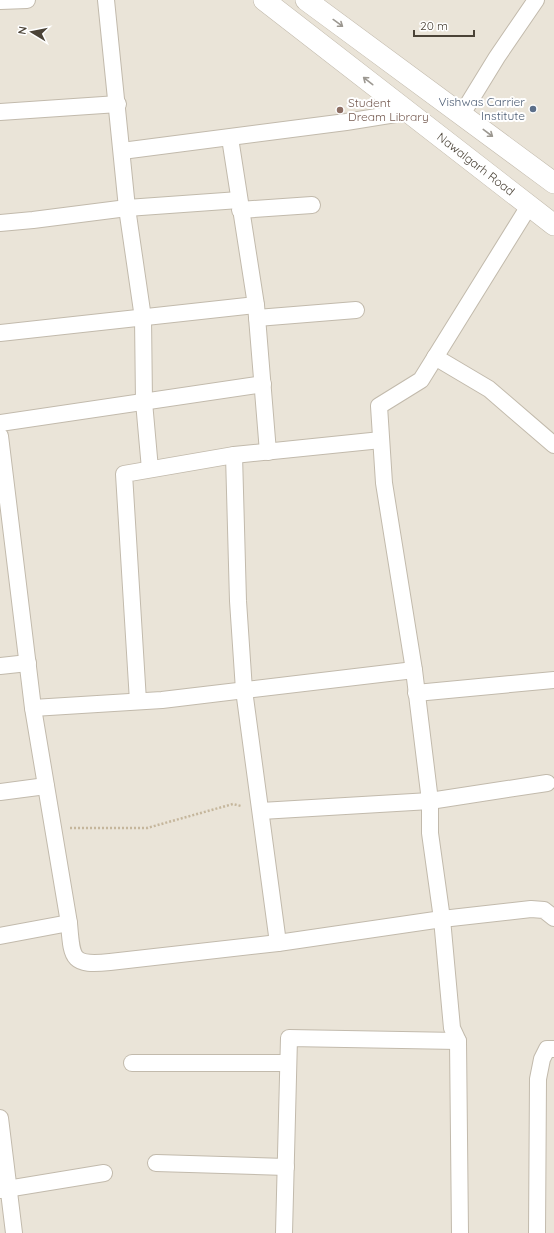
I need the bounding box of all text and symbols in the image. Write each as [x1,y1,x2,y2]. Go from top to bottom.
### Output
north arrow [12,12,52,52]
scale bar [414,12,474,38]
text: 20 m [420,18,448,33]
one-way arrow [332,19,343,27]
text: N [15,25,30,35]
one-way arrow [363,77,374,85]
place label: Vishwas Carrier Institute [438,94,525,123]
place label: Student Dream Library [348,95,429,124]
marker: Vishwas Carrier Institute [528,104,538,114]
marker: Student Dream Library [335,105,345,115]
street label: Nawalgarh Road [434,129,518,199]
one-way arrow [482,129,493,137]

